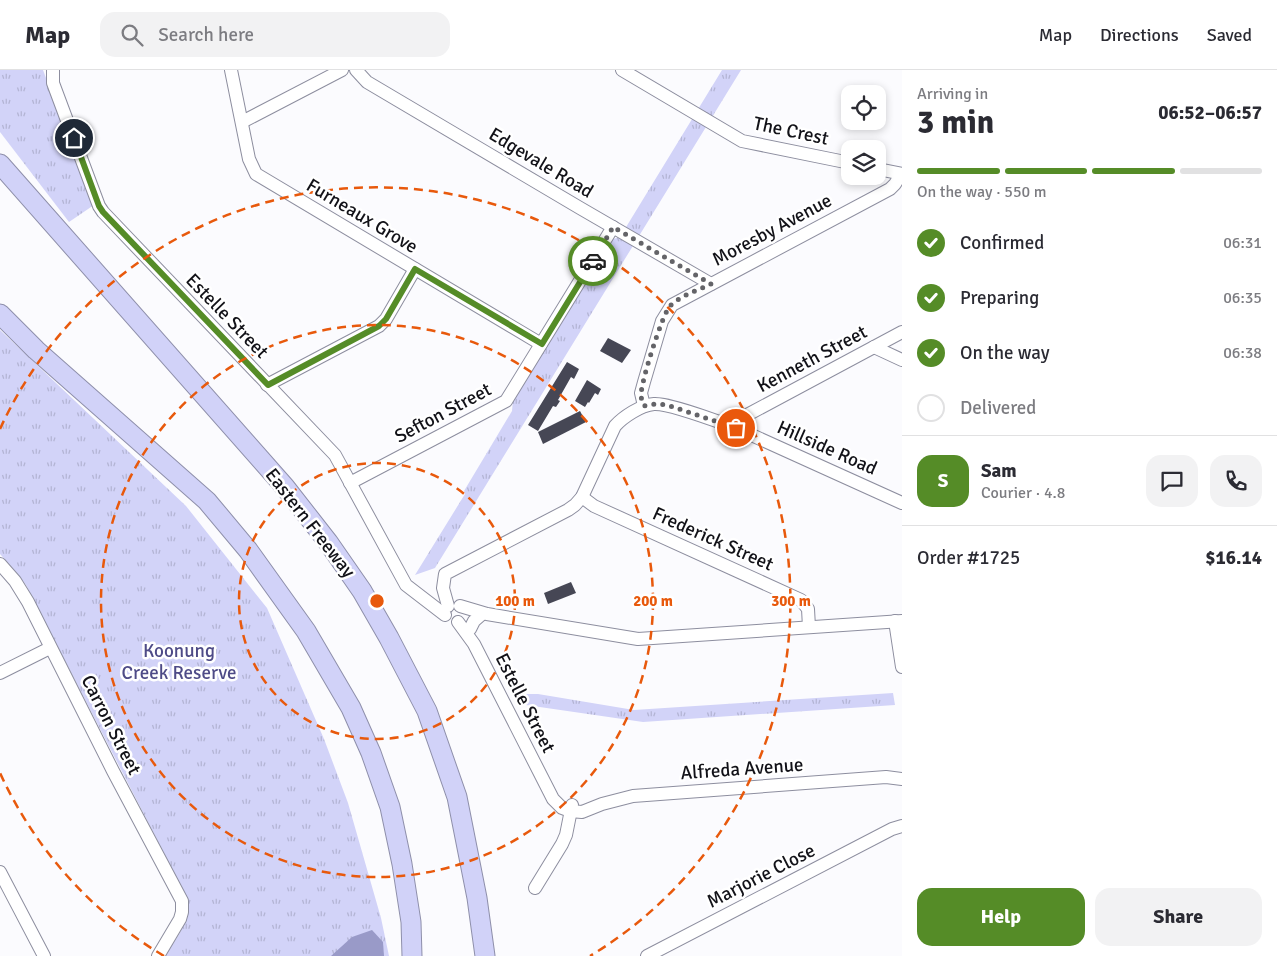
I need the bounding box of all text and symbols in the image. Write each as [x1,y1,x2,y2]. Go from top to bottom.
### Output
search box [100,12,450,57]
text: Map [25,20,70,50]
icon: search [118,21,146,49]
text: Search here [158,23,254,47]
text: Map [1039,24,1072,46]
text: Directions [1100,24,1179,46]
text: Saved [1207,24,1252,46]
text: Arriving in [917,84,988,104]
map controls [841,85,886,185]
button: locate [841,85,886,130]
text: 06:52–06:57 [1158,101,1262,125]
text: 3 min [917,103,994,142]
street label: The Crest [751,111,831,151]
pin [53,117,95,159]
street label: Edgevale Road [484,122,598,204]
icon: home [60,124,88,152]
button: layers [841,140,886,185]
street label: Furneaux Grove [302,173,422,259]
text: On the way · 550 m [917,182,1047,202]
street label: Moresby Avenue [708,188,836,272]
icon: check [917,229,945,257]
text: Confirmed [960,231,1044,255]
text: 06:31 [1223,233,1262,253]
courier [568,236,618,286]
icon: car [579,247,607,275]
street label: Estelle Street [181,268,274,364]
icon: check [917,284,945,312]
text: Preparing [960,286,1039,310]
text: 06:35 [1223,288,1262,308]
street label: Kenneth Street [753,320,872,398]
icon: check [917,339,945,367]
text: On the way [960,341,1050,365]
text: 06:38 [1223,343,1262,363]
street label: Sefton Street [390,377,496,449]
text: Delivered [960,396,1036,420]
pin [715,407,757,449]
icon: bag [722,414,750,442]
street label: Hillside Road [773,415,881,481]
button: chat [1146,455,1198,507]
button: phone [1210,455,1262,507]
text: Sam [981,459,1017,483]
street label: Eastern Freeway [260,463,360,583]
text: S [938,469,948,493]
text: Courier · 4.8 [981,483,1065,503]
street label: Frederick Street [649,502,778,577]
text: Order #1725 [917,546,1020,570]
text: $16.14 [1205,546,1262,570]
centre of rings [368,592,386,610]
text: 100 m [495,592,535,610]
text: 200 m [633,592,673,610]
text: 300 m [771,592,811,610]
park label: Koonung Creek Reserve [122,639,236,685]
street label: Estelle Street [490,649,561,757]
street label: Carron Street [76,671,146,779]
street label: Alfreda Avenue [680,753,804,785]
street label: Marjorie Close [703,838,819,914]
button: Help [917,888,1085,946]
button: Share [1095,888,1262,946]

